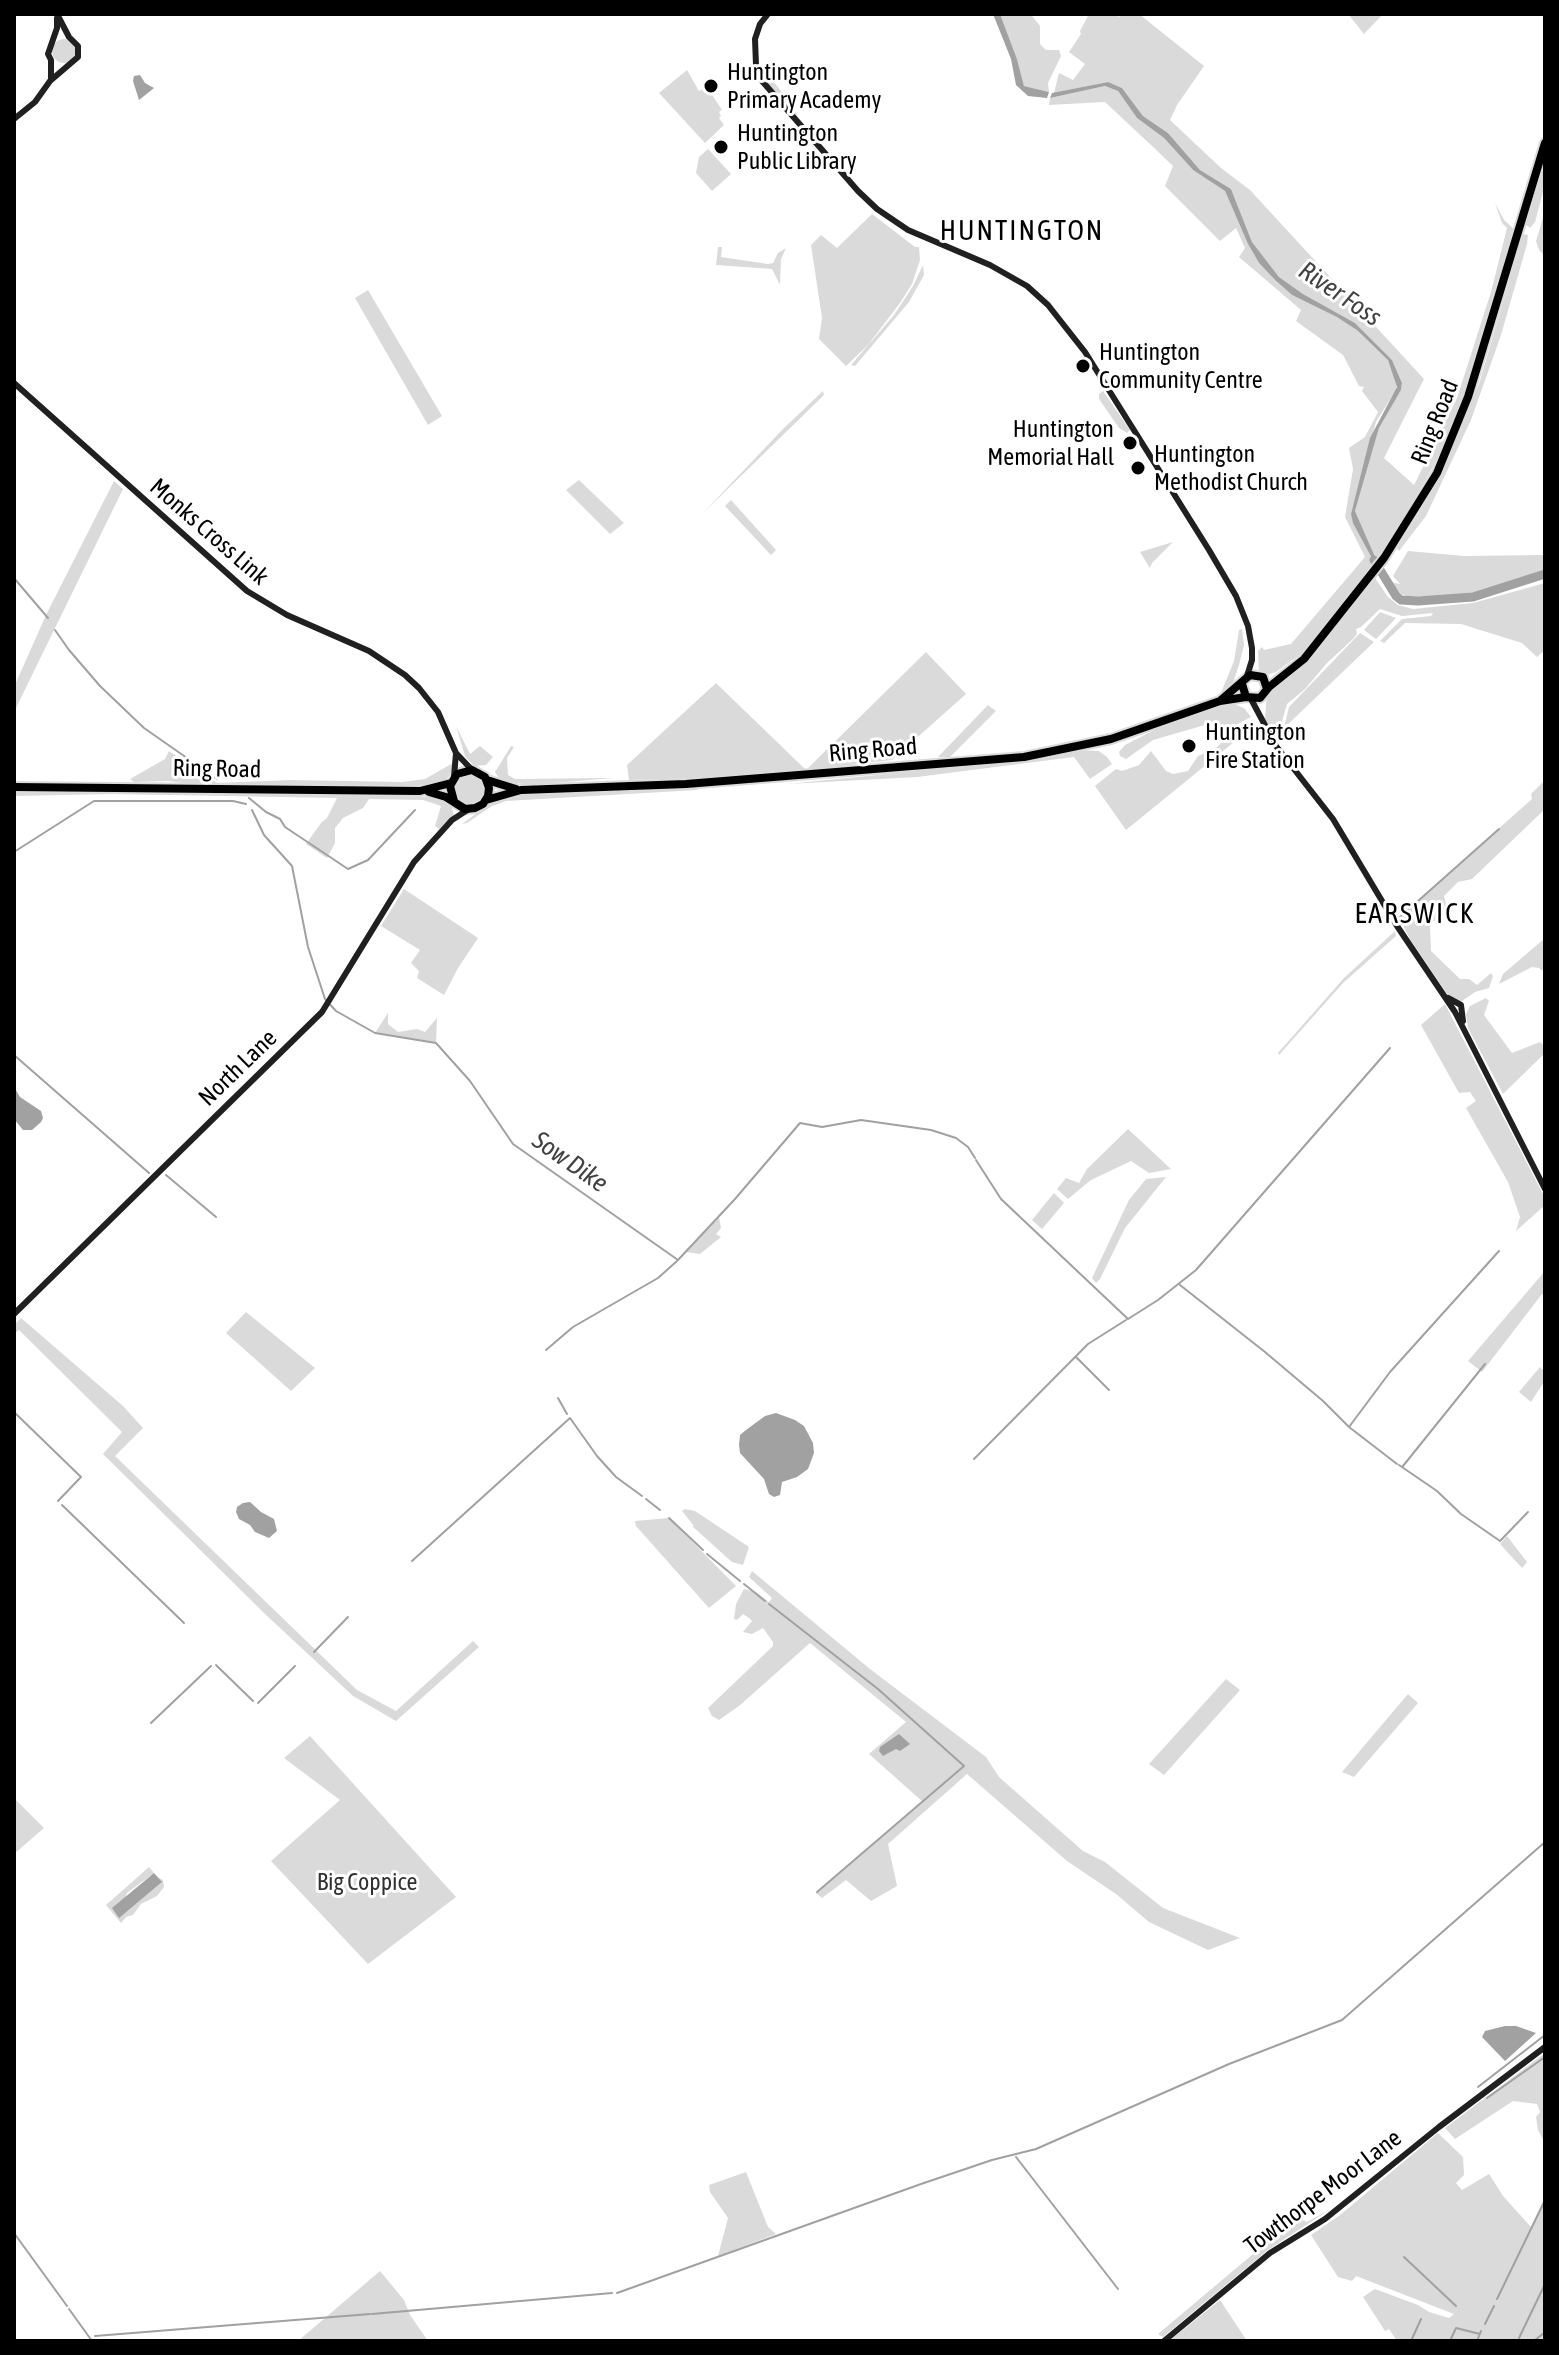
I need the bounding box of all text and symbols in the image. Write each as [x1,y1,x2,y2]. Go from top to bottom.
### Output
place label: Huntington Primary Academy [727,58,881,114]
marker: Huntington Primary Academy [702,77,720,95]
place label: Huntington Public Library [737,119,857,175]
marker: Huntington Public Library [712,138,730,156]
district label: HUNTINGTON [940,214,1104,248]
water label: River Foss [1293,255,1387,333]
place label: Huntington Community Centre [1099,338,1263,394]
marker: Huntington Community Centre [1074,357,1092,375]
street label: Ring Road [1405,376,1465,468]
place label: Huntington Memorial Hall [987,415,1114,471]
marker: Huntington Memorial Hall [1121,434,1139,452]
place label: Huntington Methodist Church [1154,440,1308,496]
marker: Huntington Methodist Church [1129,459,1147,477]
street label: Monks Cross Link [144,473,274,591]
place label: Huntington Fire Station [1205,718,1306,774]
street label: Ring Road [828,732,918,768]
marker: Huntington Fire Station [1180,737,1198,755]
street label: Ring Road [172,754,262,784]
district label: EARSWICK [1354,897,1476,931]
street label: North Lane [193,1024,283,1112]
water label: Sow Dike [526,1125,614,1199]
park label: Big Coppice [317,1868,417,1896]
street label: Towthorpe Moor Lane [1239,2124,1407,2260]

